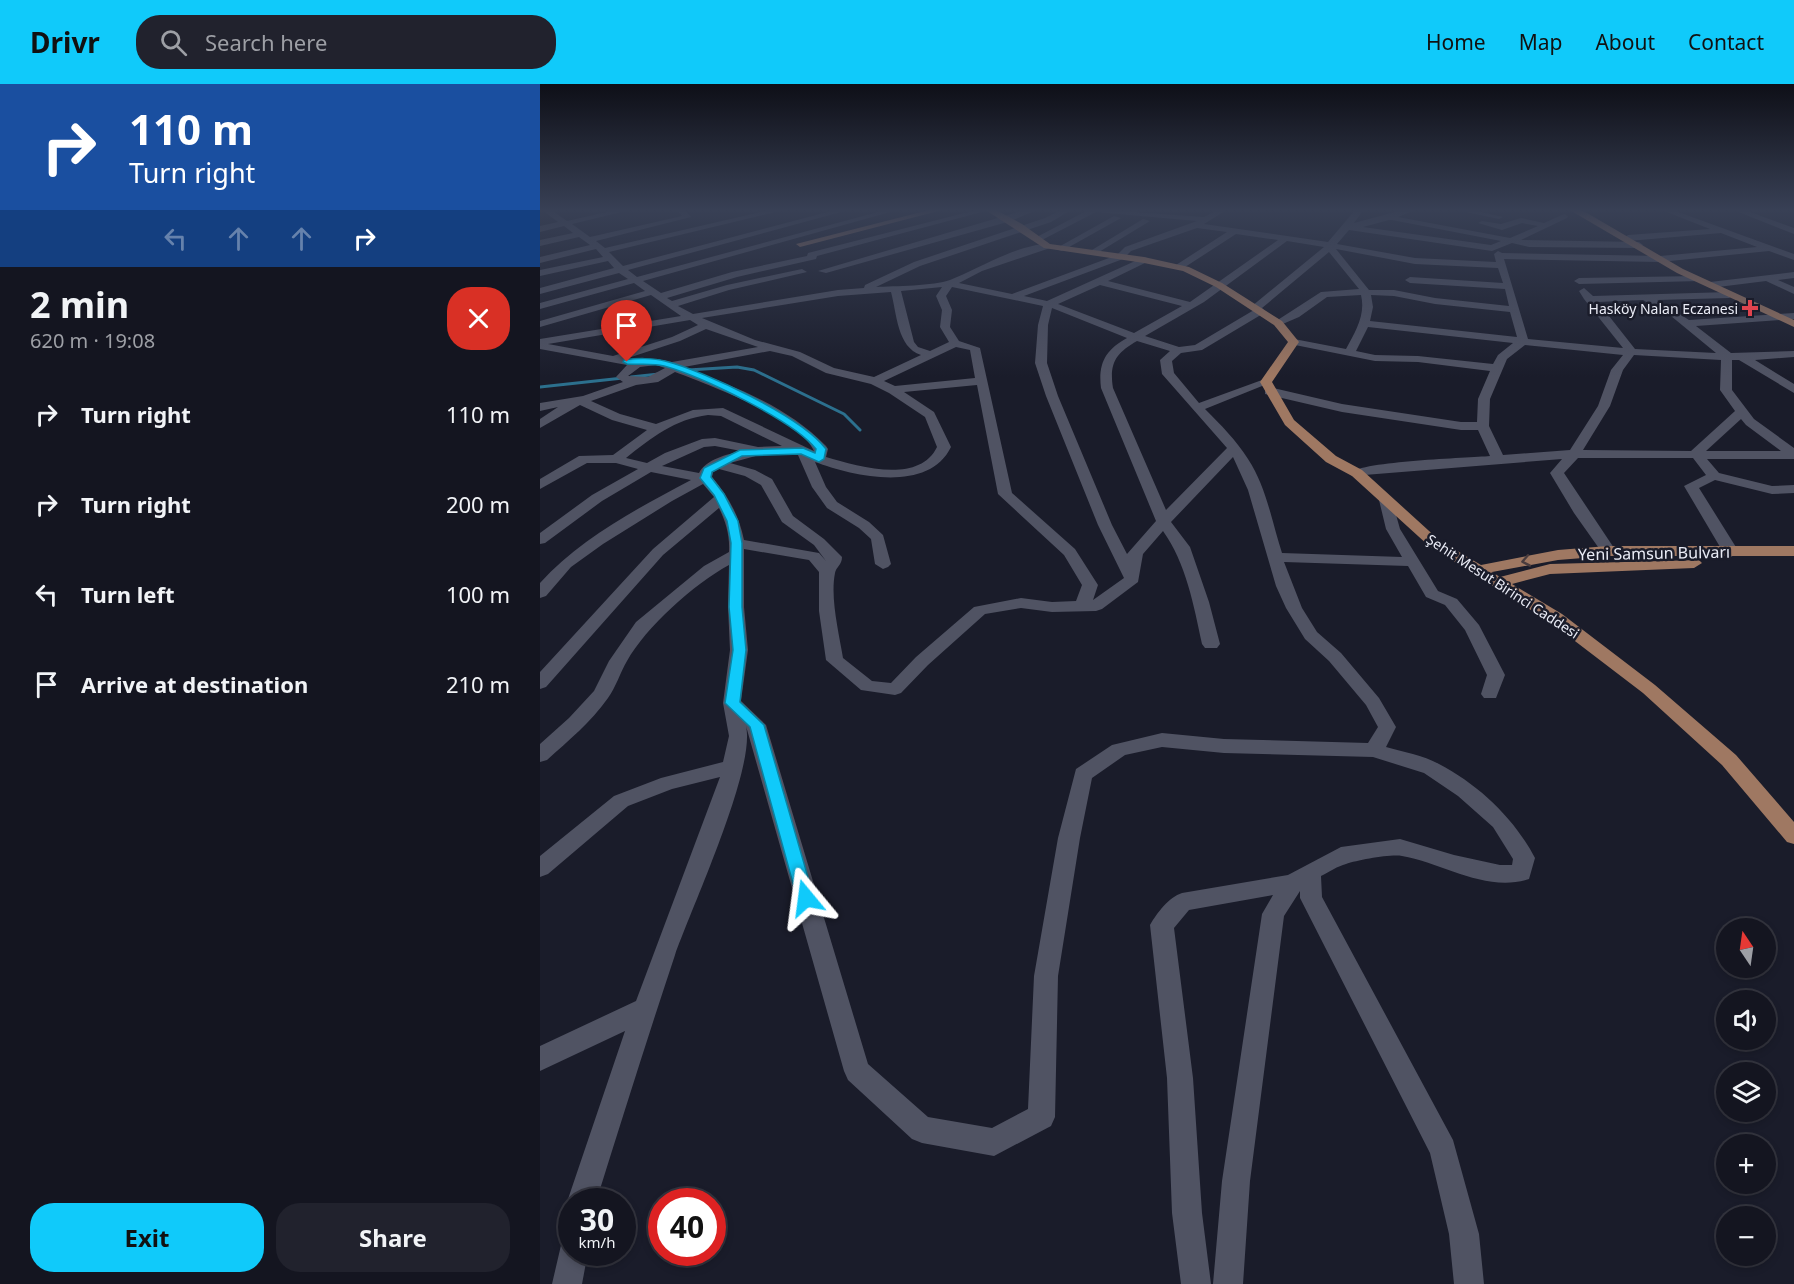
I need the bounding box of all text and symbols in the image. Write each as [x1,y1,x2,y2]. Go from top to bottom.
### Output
search box [136,15,556,69]
text: Drivr [30,23,100,61]
icon: search [157,26,190,59]
text: Search here [205,27,327,57]
text: Home [1426,28,1486,56]
text: Map [1519,28,1562,56]
text: About [1595,28,1655,56]
text: Contact [1688,28,1764,56]
text: 110 m [129,100,253,157]
icon: right [30,108,108,186]
text: Turn right [129,154,255,191]
icon: left [159,222,192,255]
icon: ahead [222,222,255,255]
icon: ahead [285,222,318,255]
icon: right [348,222,381,255]
text: 2 min [30,280,129,329]
button: close [447,287,510,350]
place label: Hasköy Nalan Eczanesi [1589,299,1738,318]
pin [601,300,652,362]
marker: Hasköy Nalan Eczanesi [1743,301,1757,315]
icon: arrive [610,309,643,342]
text: 620 m · 19:08 [30,327,155,354]
icon: right [30,398,63,431]
text: Turn right [81,399,191,429]
text: 110 m [446,399,510,429]
icon: right [30,488,63,521]
text: Turn right [81,489,191,519]
text: 200 m [446,489,510,519]
street label: Şehit Mesut Birinci Caddesi [1423,530,1583,642]
street label: Yeni Samsun Bulvarı [1578,541,1730,565]
one-way arrow [1522,554,1532,567]
icon: left [30,578,63,611]
text: Turn left [81,579,175,609]
text: 100 m [446,579,510,609]
icon: arrive [30,668,63,701]
text: Arrive at destination [81,669,308,699]
text: 210 m [446,669,510,699]
position arrow [774,866,838,930]
north arrow [1716,918,1776,978]
map controls [1716,918,1776,1266]
button: sound [1716,990,1776,1050]
button: layers [1716,1062,1776,1122]
button: + [1716,1134,1776,1194]
speed limit sign: 40 [648,1188,726,1266]
text: 30 [580,1199,614,1240]
button: Exit [30,1203,264,1272]
button: Share [276,1203,510,1272]
button: − [1716,1206,1776,1266]
text: km/h [579,1232,615,1252]

